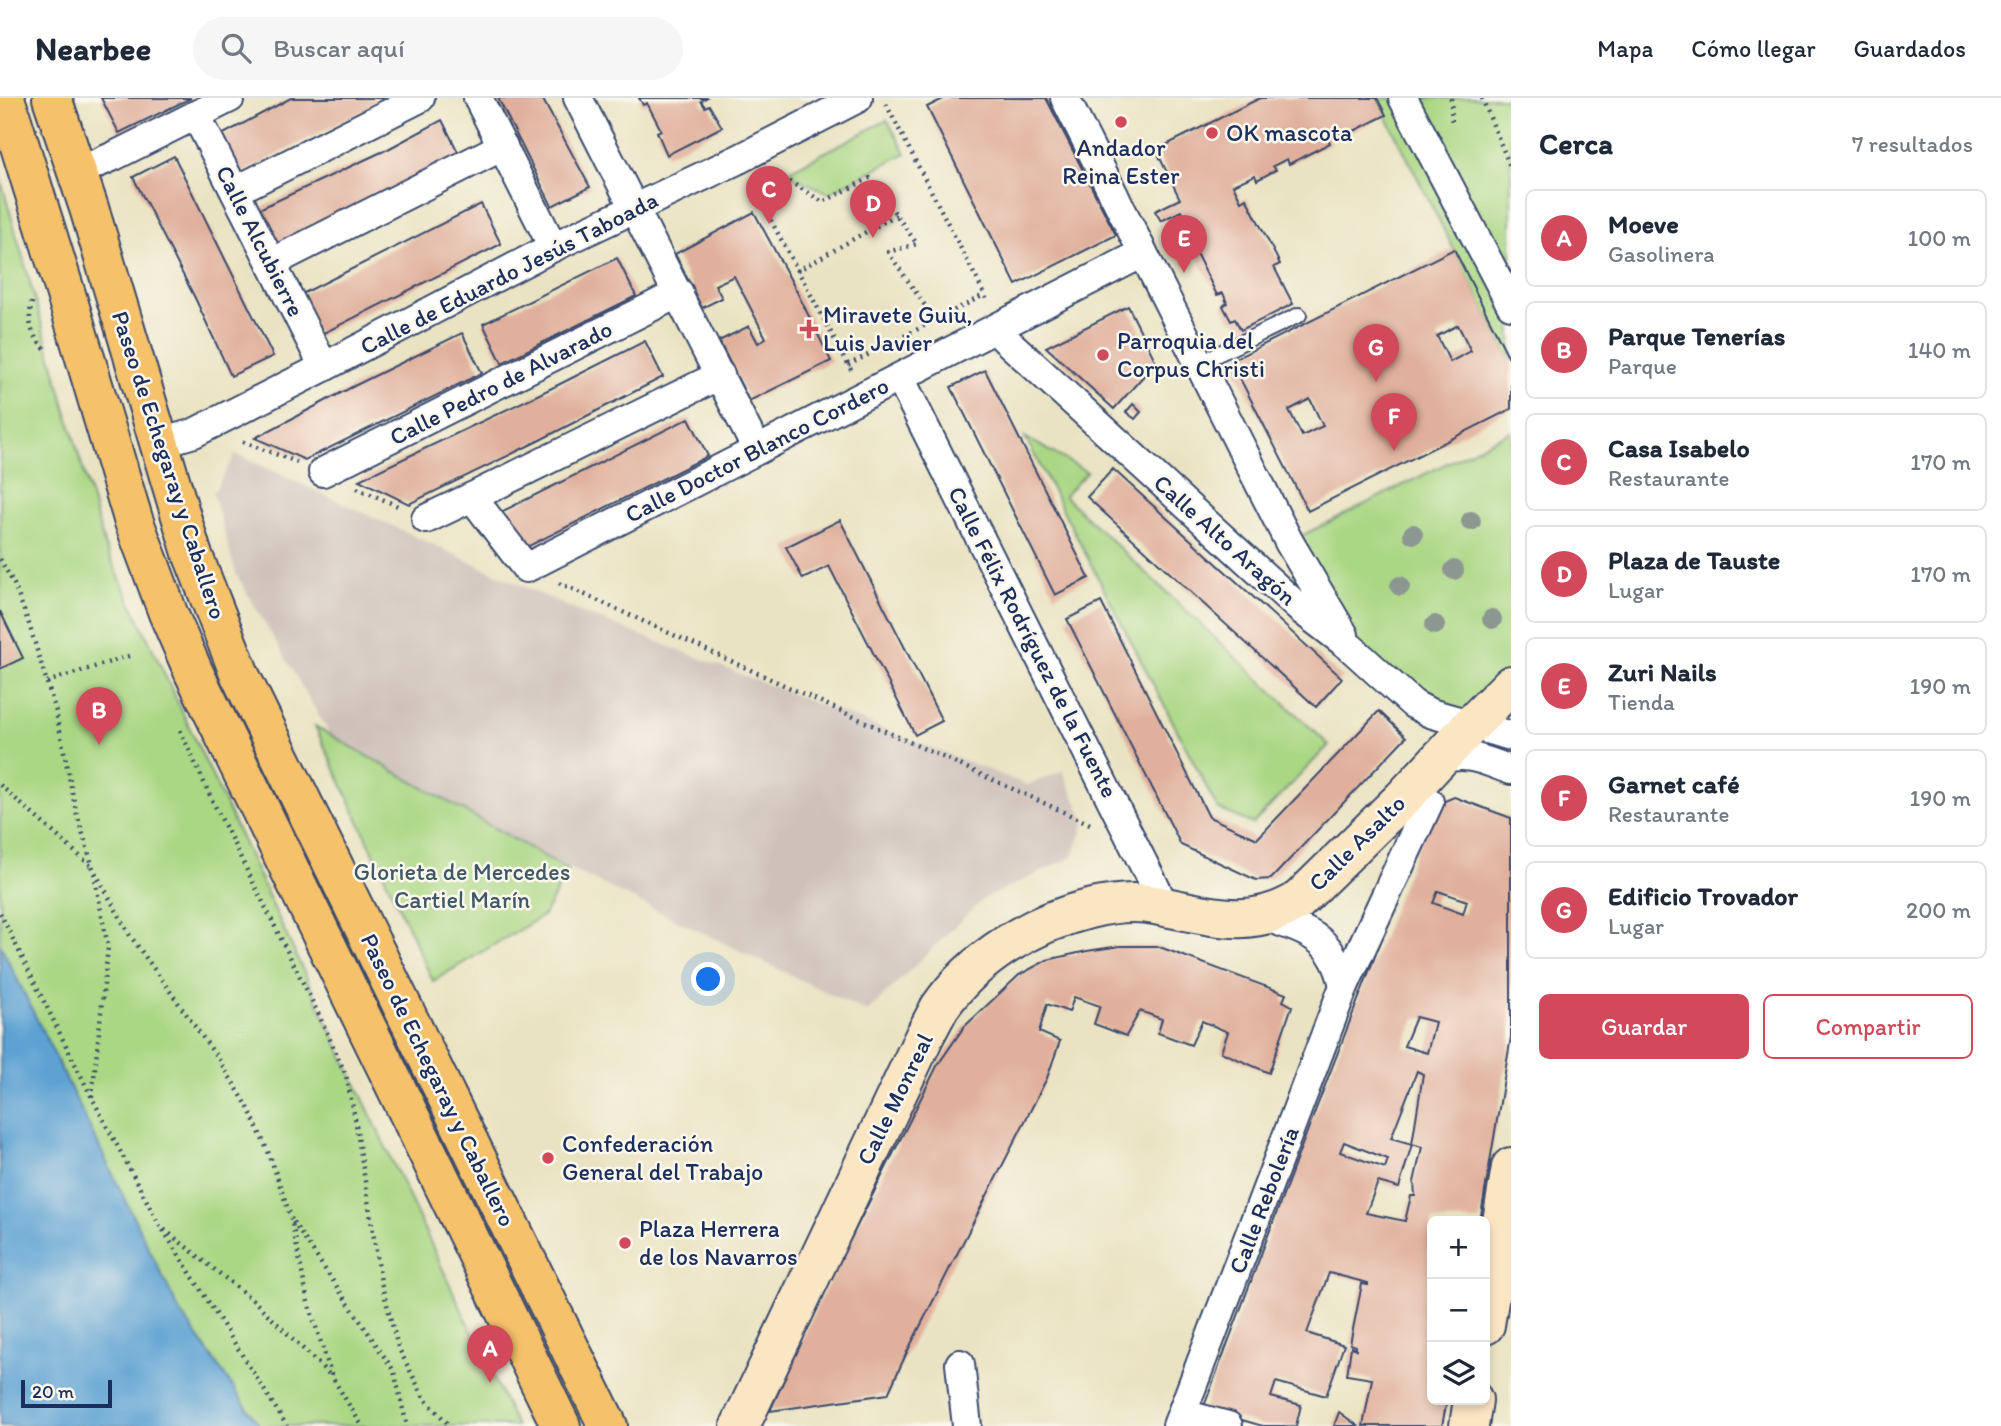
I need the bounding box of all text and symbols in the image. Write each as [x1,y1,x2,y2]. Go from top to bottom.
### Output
search box [193,17,683,80]
text: Nearbee [35,29,151,68]
icon: search [217,29,255,67]
text: Buscar aquí [273,32,405,64]
text: Mapa [1597,34,1653,63]
text: Cómo llegar [1691,34,1816,63]
text: Guardados [1854,34,1966,63]
marker: Andador Reina Ester [1113,114,1129,130]
place label: OK mascota [1226,118,1353,147]
marker: OK mascota [1204,125,1220,141]
text: Cerca [1539,125,1613,162]
text: 7 resultados [1852,130,1973,158]
place label: Andador Reina Ester [1062,133,1180,190]
street label: Calle Alcubierre [210,160,311,321]
pin: C [746,166,792,224]
pin: D [850,180,896,238]
street label: Calle de Eduardo Jesús Taboada [355,185,663,360]
text: Moeve [1608,208,1679,240]
pin: E [1161,215,1207,273]
text: A [1557,224,1571,252]
text: 100 m [1907,224,1971,252]
text: Gasolinera [1608,240,1715,268]
place label: Miravete Guiu, Luis Javier [823,300,973,357]
street label: Paseo de Echegaray y Caballero [106,307,233,623]
street label: Calle Pedro de Alvarado [385,314,617,451]
text: Parque Tenerías [1608,320,1785,352]
marker: Miravete Guiu, Luis Javier [801,321,817,337]
pin: G [1353,324,1399,382]
place label: Parroquia del Corpus Christi [1117,326,1265,383]
text: B [1557,336,1571,364]
text: 140 m [1908,336,1971,364]
marker: Parroquia del Corpus Christi [1095,347,1111,363]
text: Parque [1608,352,1677,380]
street label: Calle Doctor Blanco Cordero [620,370,893,529]
pin: F [1371,393,1417,451]
text: Casa Isabelo [1608,432,1750,464]
text: C [1557,448,1571,476]
text: 170 m [1910,448,1971,476]
text: Restaurante [1608,464,1729,492]
street label: Calle Alto Aragón [1148,468,1303,612]
street label: Calle Félix Rodríguez de la Fuente [942,481,1125,802]
text: Plaza de Tauste [1608,544,1780,576]
text: D [1556,560,1572,588]
text: 170 m [1910,560,1971,588]
text: Lugar [1608,576,1664,604]
text: Zuri Nails [1608,656,1717,688]
text: E [1558,672,1570,700]
text: 190 m [1910,672,1971,700]
pin: B [76,687,122,745]
text: Tienda [1608,688,1675,716]
text: Garnet café [1608,768,1740,800]
text: F [1558,784,1570,812]
text: 190 m [1910,784,1971,812]
street label: Calle Asalto [1302,788,1411,897]
text: Restaurante [1608,800,1729,828]
park label: Glorieta de Mercedes Cartiel Marín [354,857,570,914]
text: Edificio Trovador [1608,880,1798,912]
text: G [1556,896,1572,924]
text: 200 m [1906,896,1971,924]
text: Lugar [1608,912,1664,940]
street label: Paseo de Echegaray y Caballero [355,929,522,1231]
your location [691,962,725,996]
button: Guardar [1539,994,1749,1059]
button: Compartir [1763,994,1973,1059]
street label: Calle Monreal [850,1028,939,1169]
street label: Calle Rebolería [1222,1122,1305,1278]
place label: Confederación General del Trabajo [562,1129,763,1186]
marker: Confederación General del Trabajo [540,1150,556,1166]
place label: Plaza Herrera de los Navarros [639,1214,798,1271]
map controls [1427,1216,1490,1405]
button: + [1427,1216,1490,1279]
marker: Plaza Herrera de los Navarros [617,1235,633,1251]
button: − [1427,1279,1490,1342]
pin: A [467,1325,513,1383]
button: layers [1427,1342,1490,1405]
scale bar [21,1377,112,1409]
text: 20 m [32,1380,74,1403]

